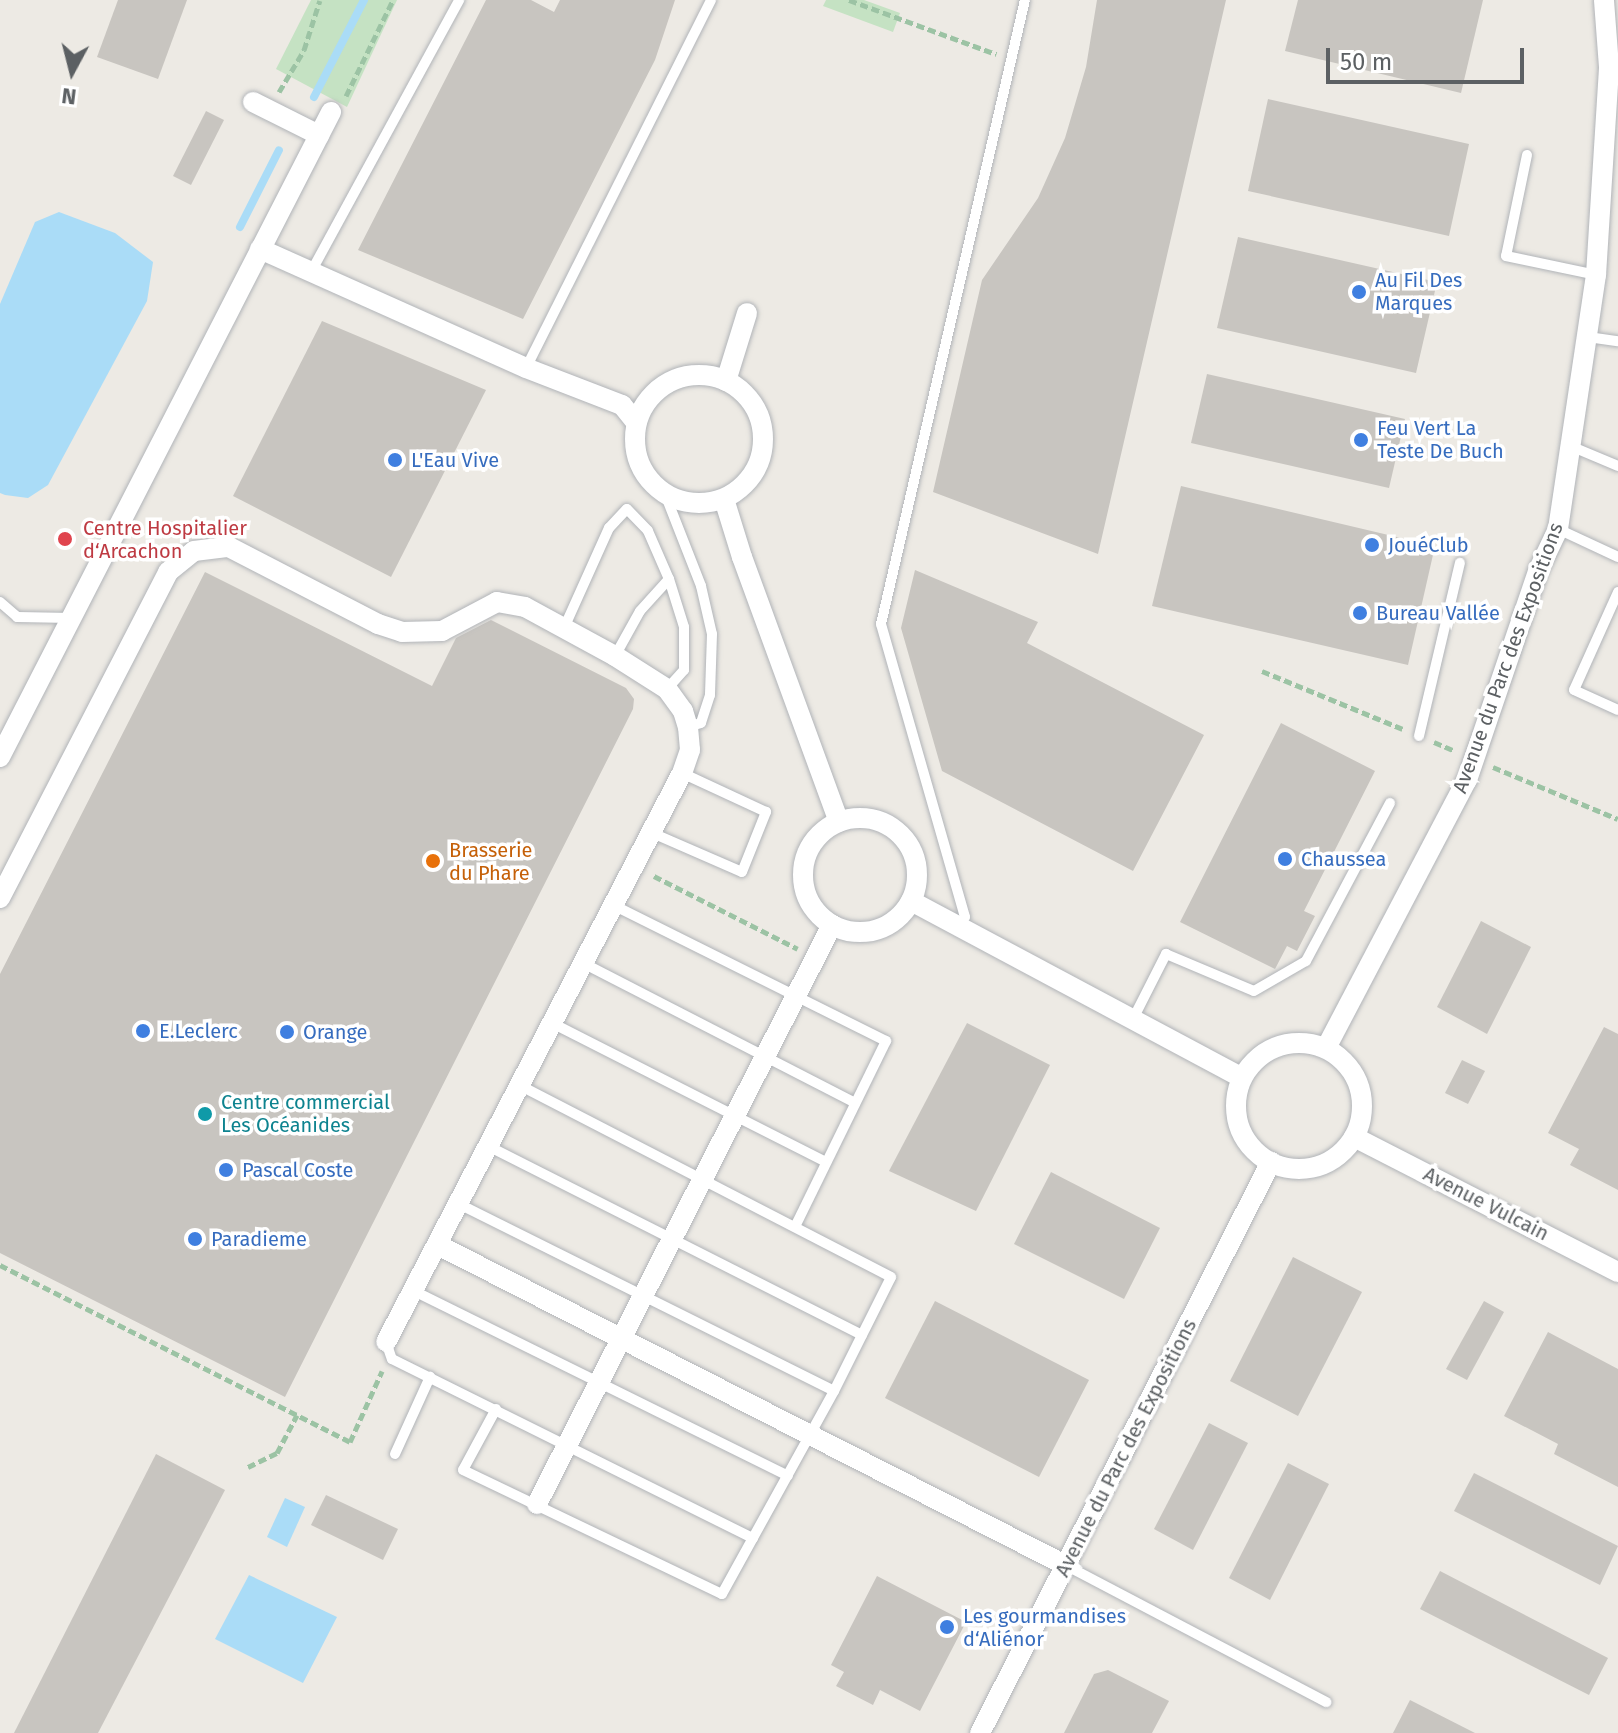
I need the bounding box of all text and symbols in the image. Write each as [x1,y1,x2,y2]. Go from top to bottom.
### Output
north arrow [32,32,112,112]
scale bar [1330,32,1528,82]
text: 50 m [1340,48,1392,76]
text: N [60,82,78,111]
place label: Au Fil Des Marques [1375,268,1462,315]
marker: Au Fil Des Marques [1350,283,1368,301]
place label: Feu Vert La Teste De Buch [1377,416,1504,463]
marker: Feu Vert La Teste De Buch [1352,431,1370,449]
place label: L'Eau Vive [411,448,499,472]
marker: L'Eau Vive [386,451,404,469]
place label: Centre Hospitalier d‘Arcachon [83,516,247,563]
street label: Avenue du Parc des Expositions [1448,520,1568,796]
marker: Centre Hospitalier d‘Arcachon [54,528,76,550]
place label: JouéClub [1388,533,1469,557]
marker: JouéClub [1363,536,1381,554]
place label: Bureau Vallée [1376,601,1500,625]
marker: Bureau Vallée [1351,604,1369,622]
place label: Brasserie du Phare [449,838,532,885]
place label: Chaussea [1301,847,1386,871]
marker: Chaussea [1276,850,1294,868]
marker: Brasserie du Phare [424,852,442,870]
place label: E.Leclerc [159,1019,238,1043]
place label: Orange [303,1020,367,1044]
marker: E.Leclerc [134,1022,152,1040]
marker: Orange [278,1023,296,1041]
place label: Centre commercial Les Océanides [221,1090,390,1137]
marker: Centre commercial Les Océanides [196,1105,214,1123]
place label: Pascal Coste [242,1158,353,1182]
marker: Pascal Coste [217,1161,235,1179]
street label: Avenue Vulcain [1419,1162,1553,1246]
place label: Paradieme [211,1227,307,1251]
marker: Paradieme [186,1230,204,1248]
street label: Avenue du Parc des Expositions [1050,1315,1202,1581]
place label: Les gourmandises d‘Aliénor [963,1604,1126,1651]
marker: Les gourmandises d‘Aliénor [938,1618,956,1636]

